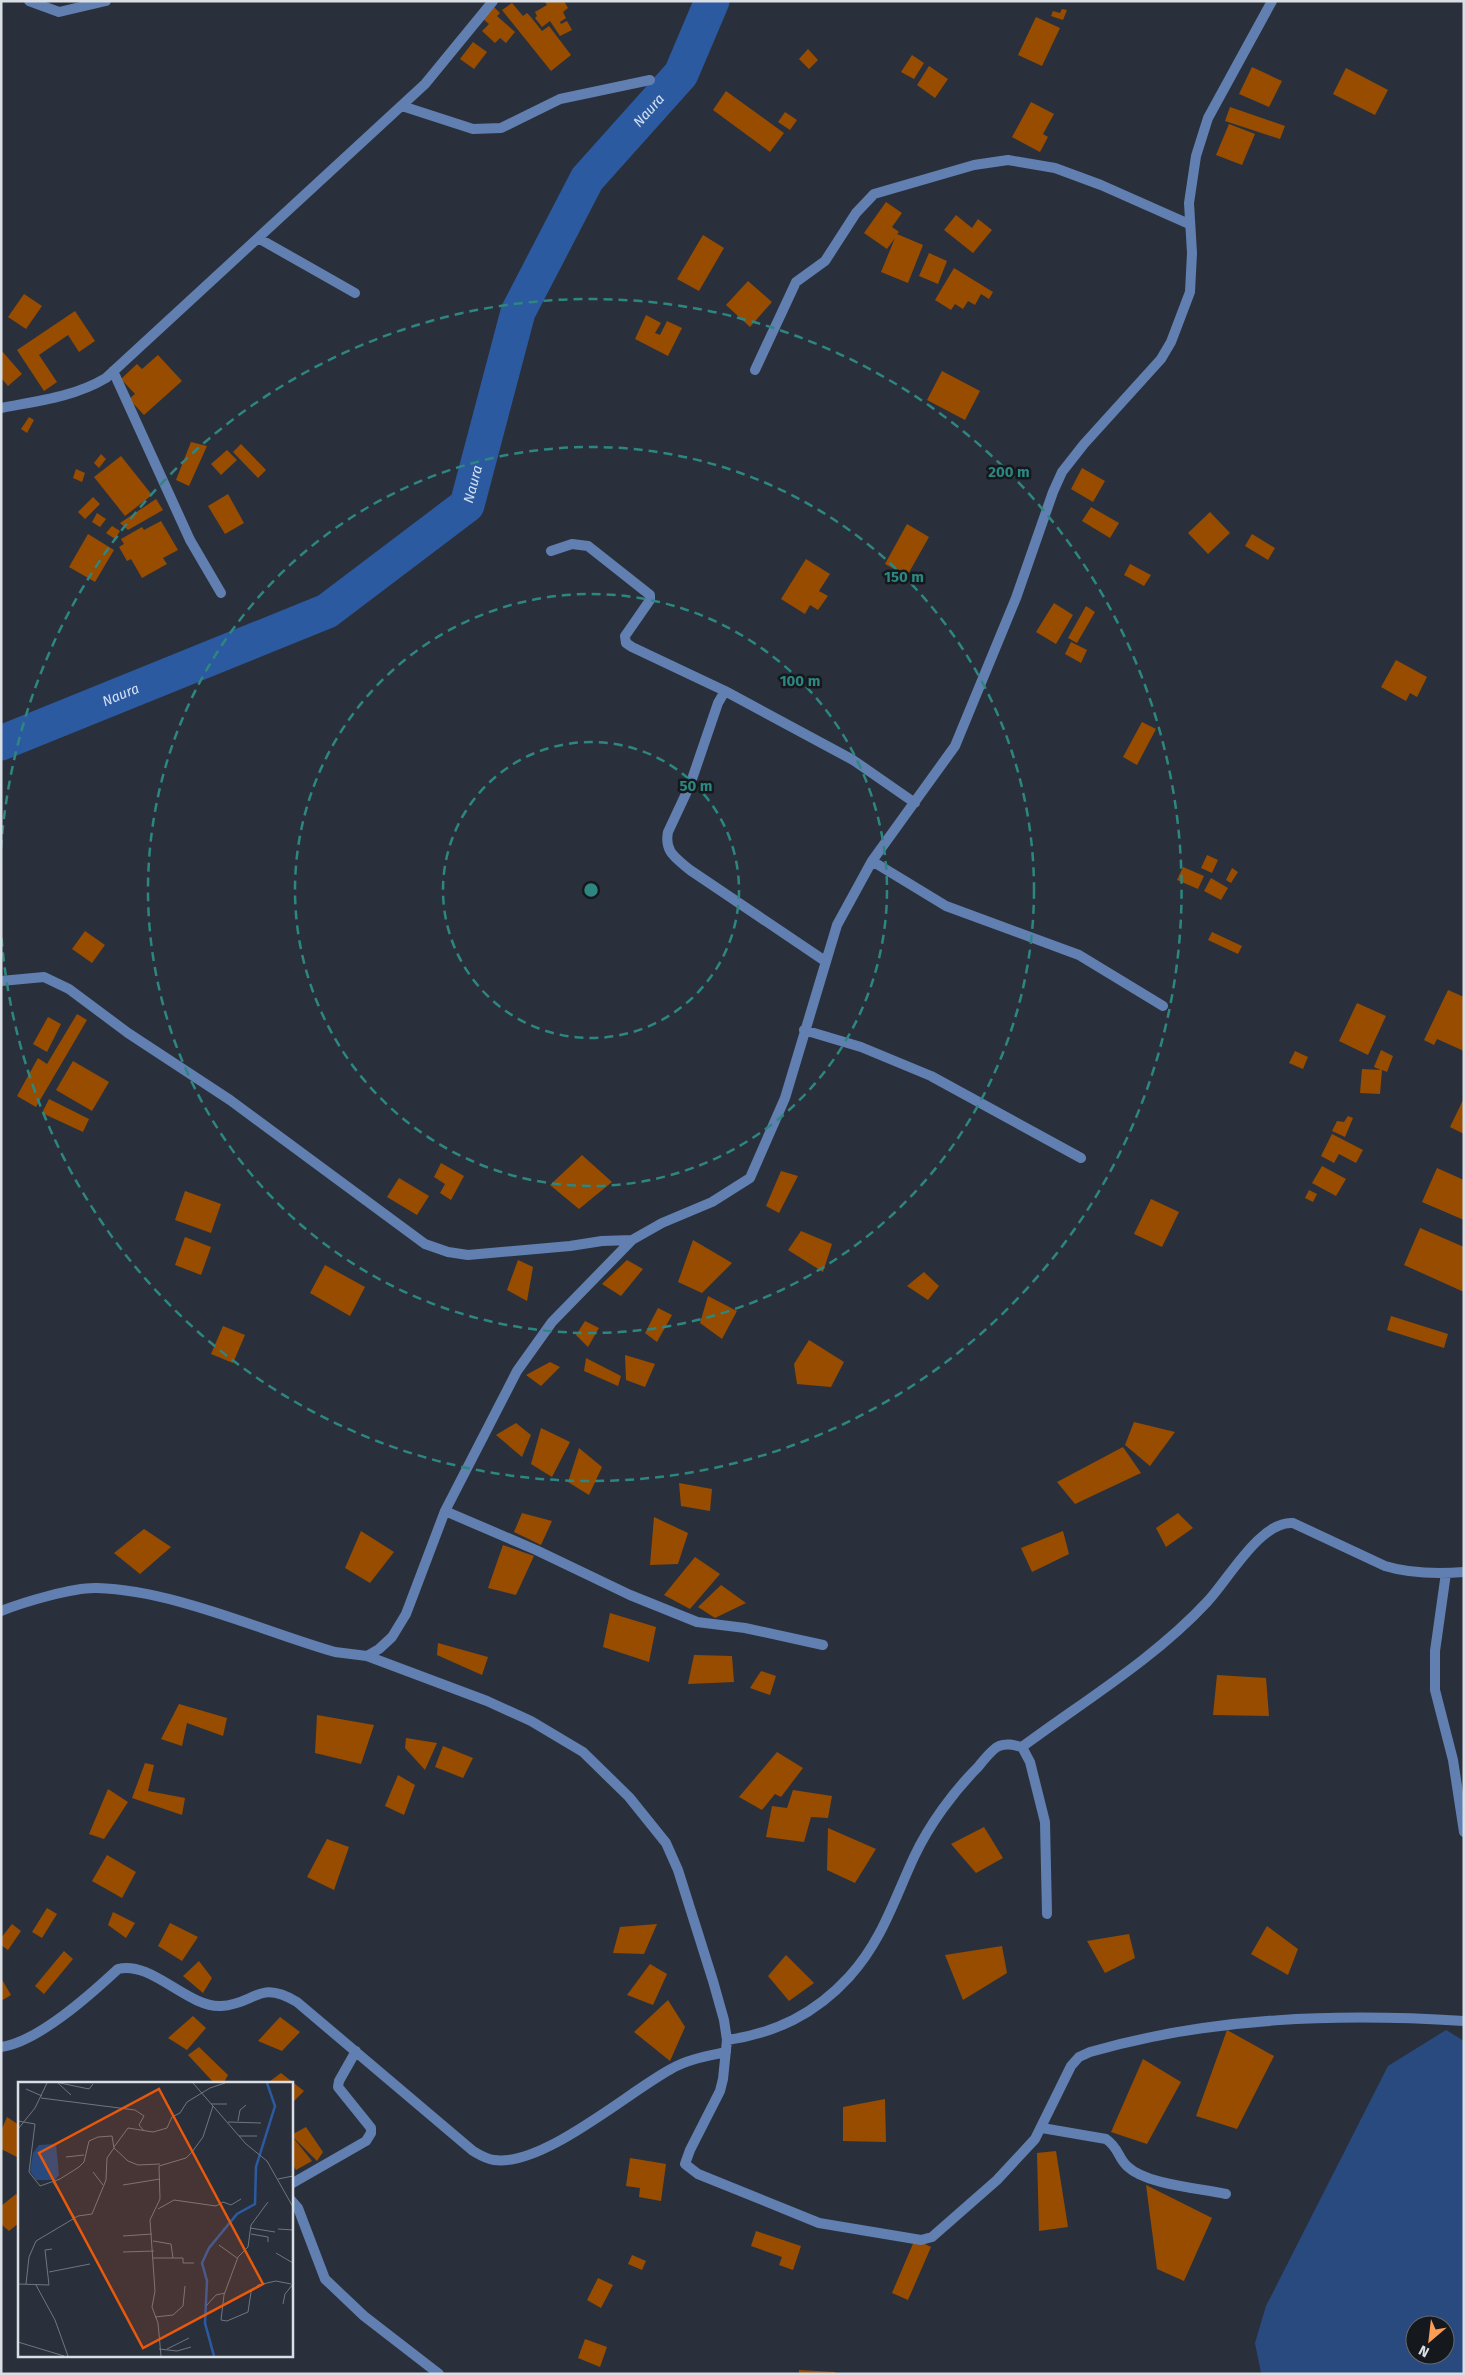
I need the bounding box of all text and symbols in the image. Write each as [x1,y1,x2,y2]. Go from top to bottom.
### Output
water label: Naura [629,90,668,130]
water label: Naura [459,463,486,505]
text: 200 m [988,463,1030,481]
text: 150 m [884,568,924,586]
text: 100 m [780,672,820,690]
water label: Naura [100,679,142,710]
text: 50 m [679,777,713,795]
centre of rings [582,881,600,899]
inset map [18,2082,292,2358]
north arrow [1405,2315,1455,2365]
text: N [1416,2341,1432,2361]

